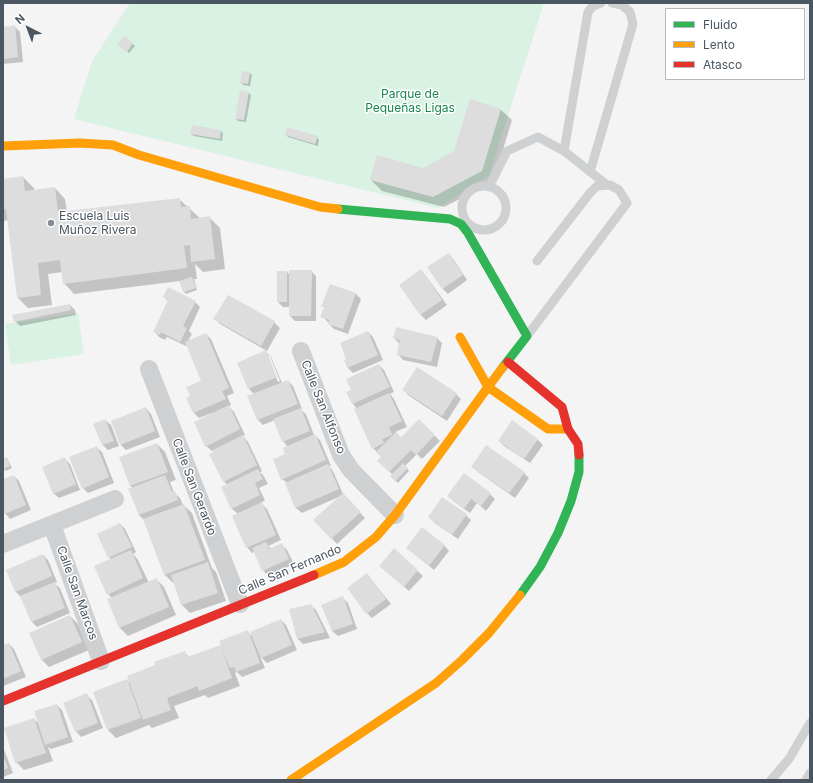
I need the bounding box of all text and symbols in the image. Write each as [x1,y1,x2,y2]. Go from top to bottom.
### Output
north arrow [8,8,48,48]
legend [665,8,805,80]
text: N [12,11,28,27]
text: Fluido [703,17,738,32]
text: Lento [703,37,735,52]
text: Atasco [703,57,742,72]
park label: Parque de Pequeñas Ligas [365,87,455,115]
place label: Escuela Luis Muñoz Rivera [59,209,136,237]
marker: Escuela Luis Muñoz Rivera [46,218,56,228]
street label: Calle San Alfonso [298,358,348,456]
street label: Calle San Gerardo [169,437,219,537]
street label: Calle San Fernando [236,542,344,598]
street label: Calle San Marcos [53,544,101,642]

